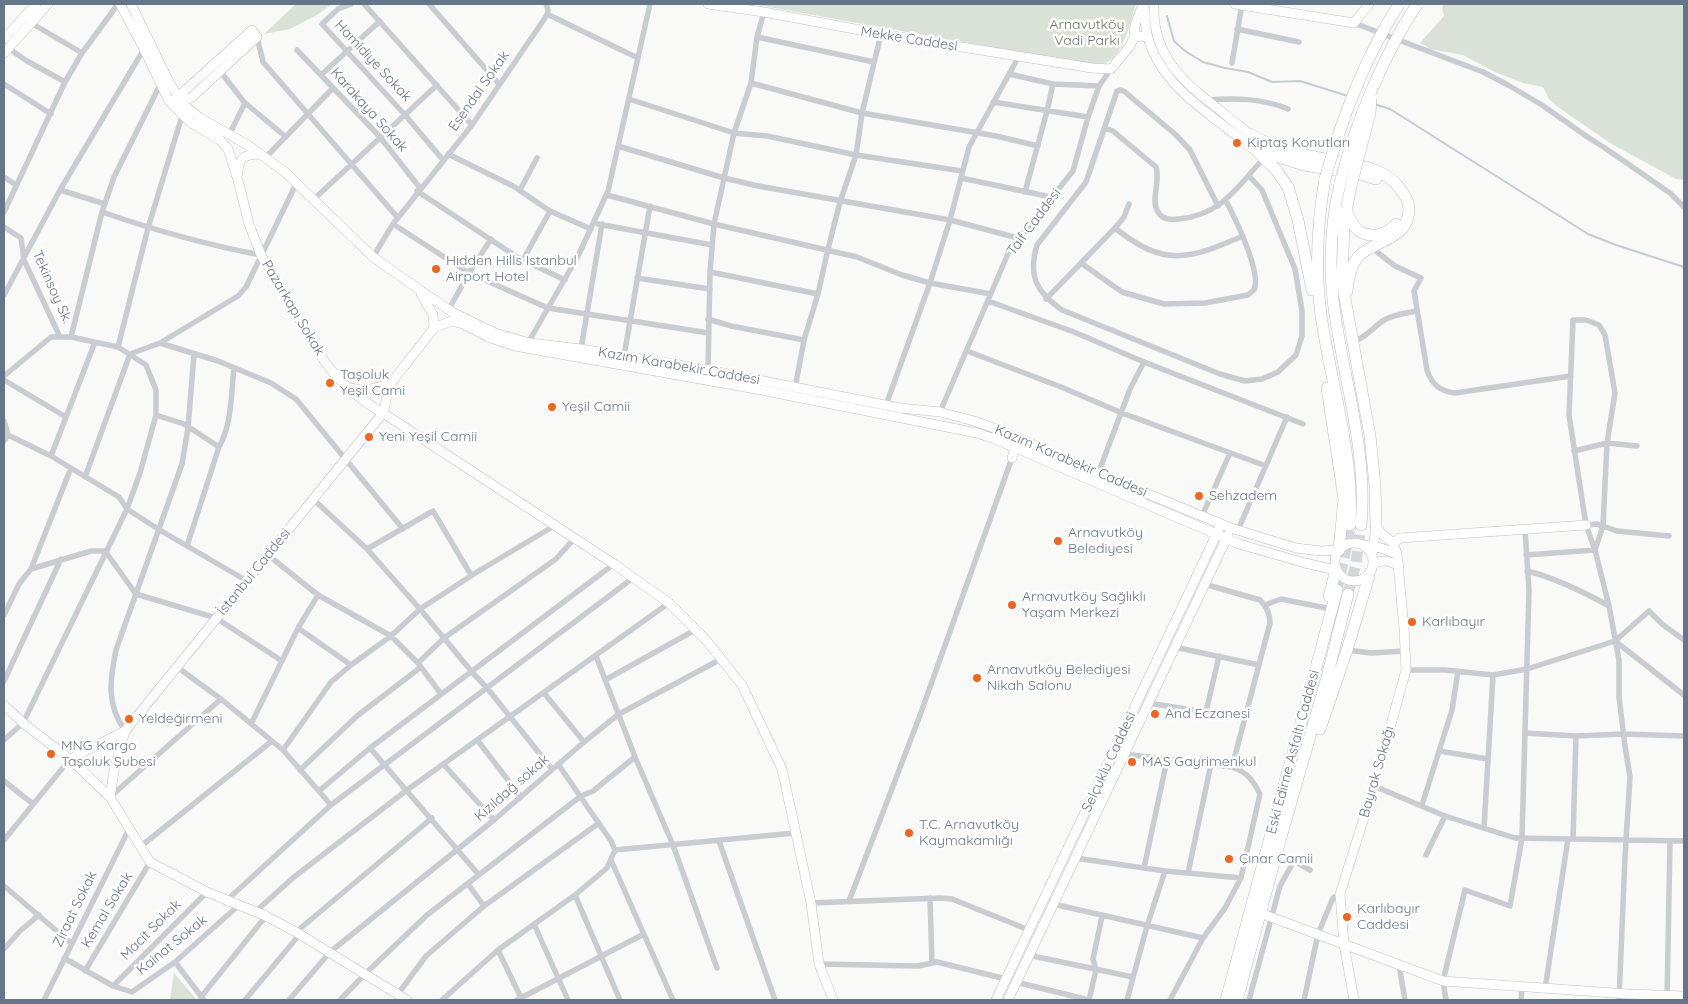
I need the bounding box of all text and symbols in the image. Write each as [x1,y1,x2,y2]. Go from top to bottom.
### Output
street label: Hamidiye Sokak [331,17,415,105]
park label: Arnavutköy Vadi Parkı [1050,17,1124,49]
street label: Mekke Caddesi [859,23,959,55]
street label: Esendal Sokak [445,48,513,134]
street label: Karakaya Sokak [327,64,411,156]
place label: Kiptaş Konutları [1247,135,1350,151]
marker: Kiptaş Konutları [1231,137,1243,149]
street label: Taif Caddesi [1003,185,1065,259]
street label: Tekinsoy Sk. [28,248,76,326]
place label: Hidden Hills Istanbul Airport Hotel [446,253,577,286]
street label: Pazarkapı Sokak [258,257,328,359]
marker: Hidden Hills Istanbul Airport Hotel [430,263,442,275]
street label: Kazım Karabekir Caddesi [597,343,761,389]
place label: Taşoluk Yeşil Cami [340,367,405,400]
marker: Taşoluk Yeşil Cami [324,377,336,389]
place label: Yeşil Camii [562,399,630,415]
marker: Yeşil Camii [546,401,558,413]
street label: Kazım Karabekir Caddesi [992,421,1150,501]
place label: Yeni Yeşil Camii [379,429,477,445]
marker: Yeni Yeşil Camii [363,431,375,443]
place label: Sehzadem [1209,488,1277,504]
marker: Sehzadem [1193,490,1205,502]
street label: İstanbul Caddesi [214,525,294,619]
place label: Arnavutköy Belediyesi [1068,525,1143,558]
marker: Arnavutköy Belediyesi [1052,535,1064,547]
place label: Arnavutköy Sağlıklı Yaşam Merkezi [1022,589,1146,622]
marker: Arnavutköy Sağlıklı Yaşam Merkezi [1006,599,1018,611]
place label: Karlıbayır [1422,614,1485,630]
marker: Karlıbayır [1406,616,1418,628]
place label: Arnavutköy Belediyesi Nikah Salonu [987,662,1131,694]
street label: Eski Edirne Asfaltı Caddesi [1263,668,1323,836]
marker: Arnavutköy Belediyesi Nikah Salonu [971,672,983,684]
place label: And Eczanesi [1165,706,1250,722]
marker: And Eczanesi [1149,708,1161,720]
street label: Selçuklu Caddesi [1078,709,1140,815]
place label: Yeldeğirmeni [139,711,223,727]
marker: Yeldeğirmeni [123,713,135,725]
street label: Bayrak Sokağı [1356,724,1398,820]
place label: MNG Kargo Taşoluk Şubesi [61,738,156,770]
marker: MNG Kargo Taşoluk Şubesi [45,748,57,760]
street label: Kızıldağ sokak [471,751,553,825]
place label: MAS Gayrimenkul [1142,754,1256,770]
marker: MAS Gayrimenkul [1126,756,1138,768]
place label: T.C. Arnavutköy Kaymakamlığı [919,817,1019,850]
marker: T.C. Arnavutköy Kaymakamlığı [903,827,915,839]
place label: Çınar Camii [1239,851,1313,867]
marker: Çınar Camii [1223,853,1235,865]
street label: Ziraat Sokak [49,868,101,950]
street label: Kemal Sokak [78,869,136,951]
street label: Macit Sokak [117,896,185,964]
place label: Karlıbayır Caddesi [1357,901,1420,934]
street label: Kainat Sokak [133,911,211,979]
marker: Karlıbayır Caddesi [1341,911,1353,923]

